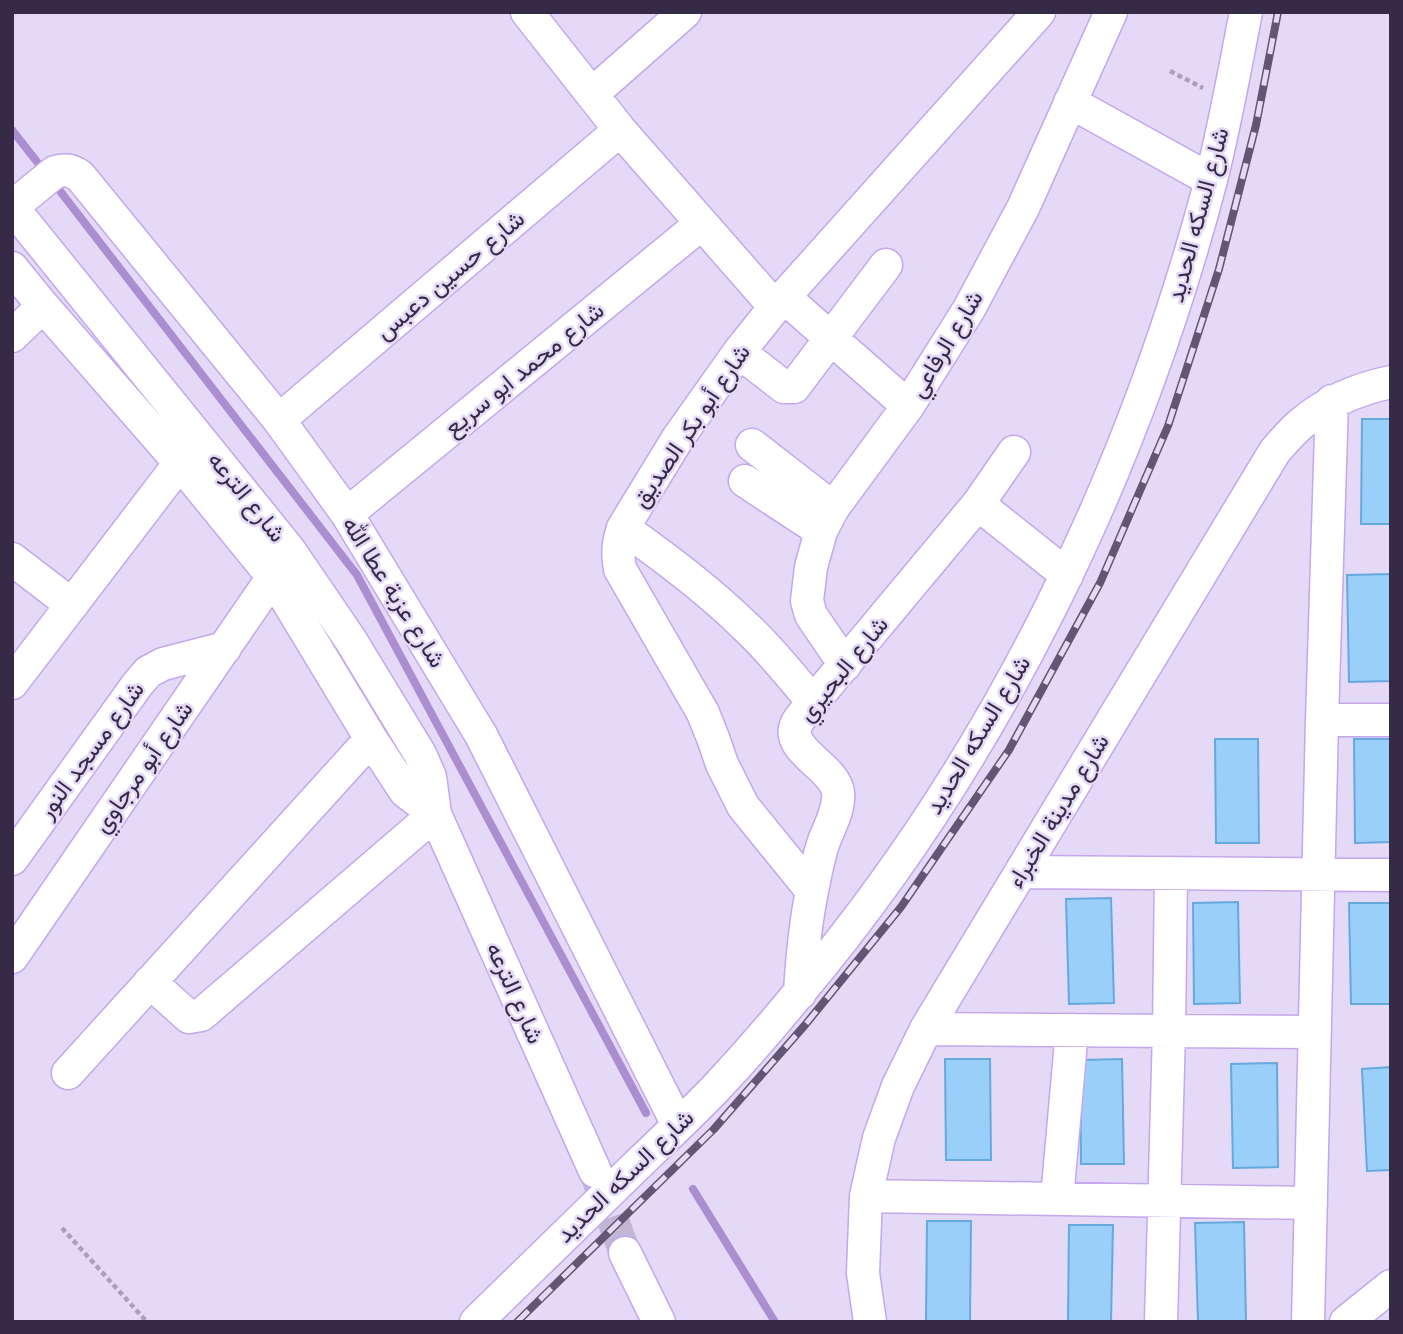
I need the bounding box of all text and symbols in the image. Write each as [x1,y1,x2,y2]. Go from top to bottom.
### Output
street label: شارع السكه الحديد [1157,123,1237,306]
street label: شارع حسين دعبس [367,201,531,347]
street label: شارع الرفاعي [900,283,993,405]
street label: شارع محمد ابو سريع [436,293,611,444]
street label: شارع أبو بكر الصديق [623,337,758,514]
street label: شارع الترعه [201,444,295,549]
street label: شارع عزبة عطا الله [335,509,455,674]
street label: شارع البحيري [789,608,898,730]
street label: شارع السكه الحديد [916,649,1038,820]
street label: شارع مسجد النور [28,674,152,826]
street label: شارع أبو مرجاوي [84,694,203,841]
street label: شارع مدينة الخبراء [998,727,1117,894]
street label: شارع الترعه [478,936,553,1049]
street label: شارع السكه الحديد [548,1101,701,1250]

